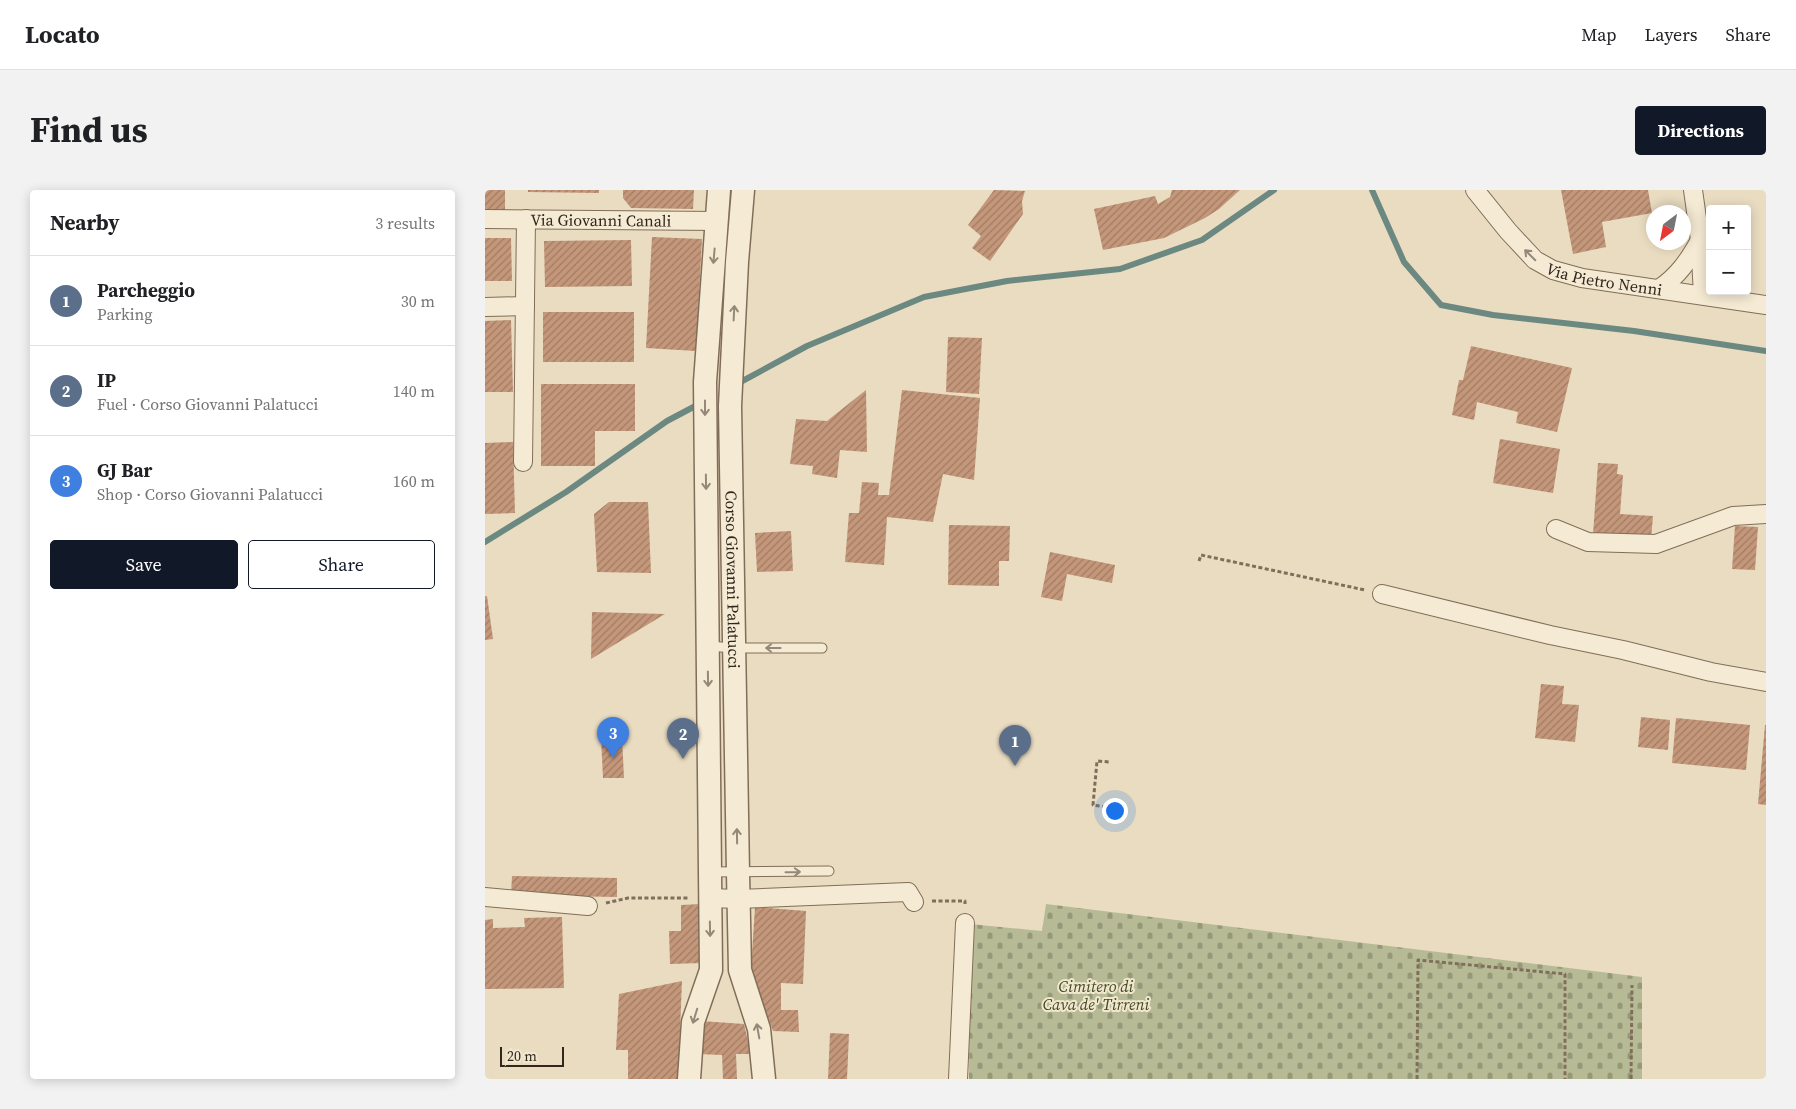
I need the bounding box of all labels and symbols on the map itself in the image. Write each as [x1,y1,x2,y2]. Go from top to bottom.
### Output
north arrow [1646,205,1691,250]
street label: Via Giovanni Canali [530,208,672,232]
one-way arrow [709,248,718,264]
one-way arrow [1524,248,1536,261]
street label: Via Pietro Nenni [1542,257,1664,301]
one-way arrow [730,306,739,322]
one-way arrow [700,399,710,415]
one-way arrow [701,474,711,490]
street label: Corso Giovanni Palatucci [720,490,746,669]
one-way arrow [765,643,782,653]
one-way arrow [703,671,713,687]
pin: 3 [597,717,629,758]
pin: 2 [667,718,699,759]
pin: 1 [999,725,1031,766]
your location [1102,798,1128,824]
one-way arrow [732,828,742,844]
one-way arrow [785,867,801,877]
one-way arrow [705,921,715,937]
park label: Cimitero di Cava de' Tirreni [1043,975,1149,1015]
one-way arrow [690,1008,700,1024]
one-way arrow [753,1023,763,1039]
scale bar [500,1044,564,1067]

